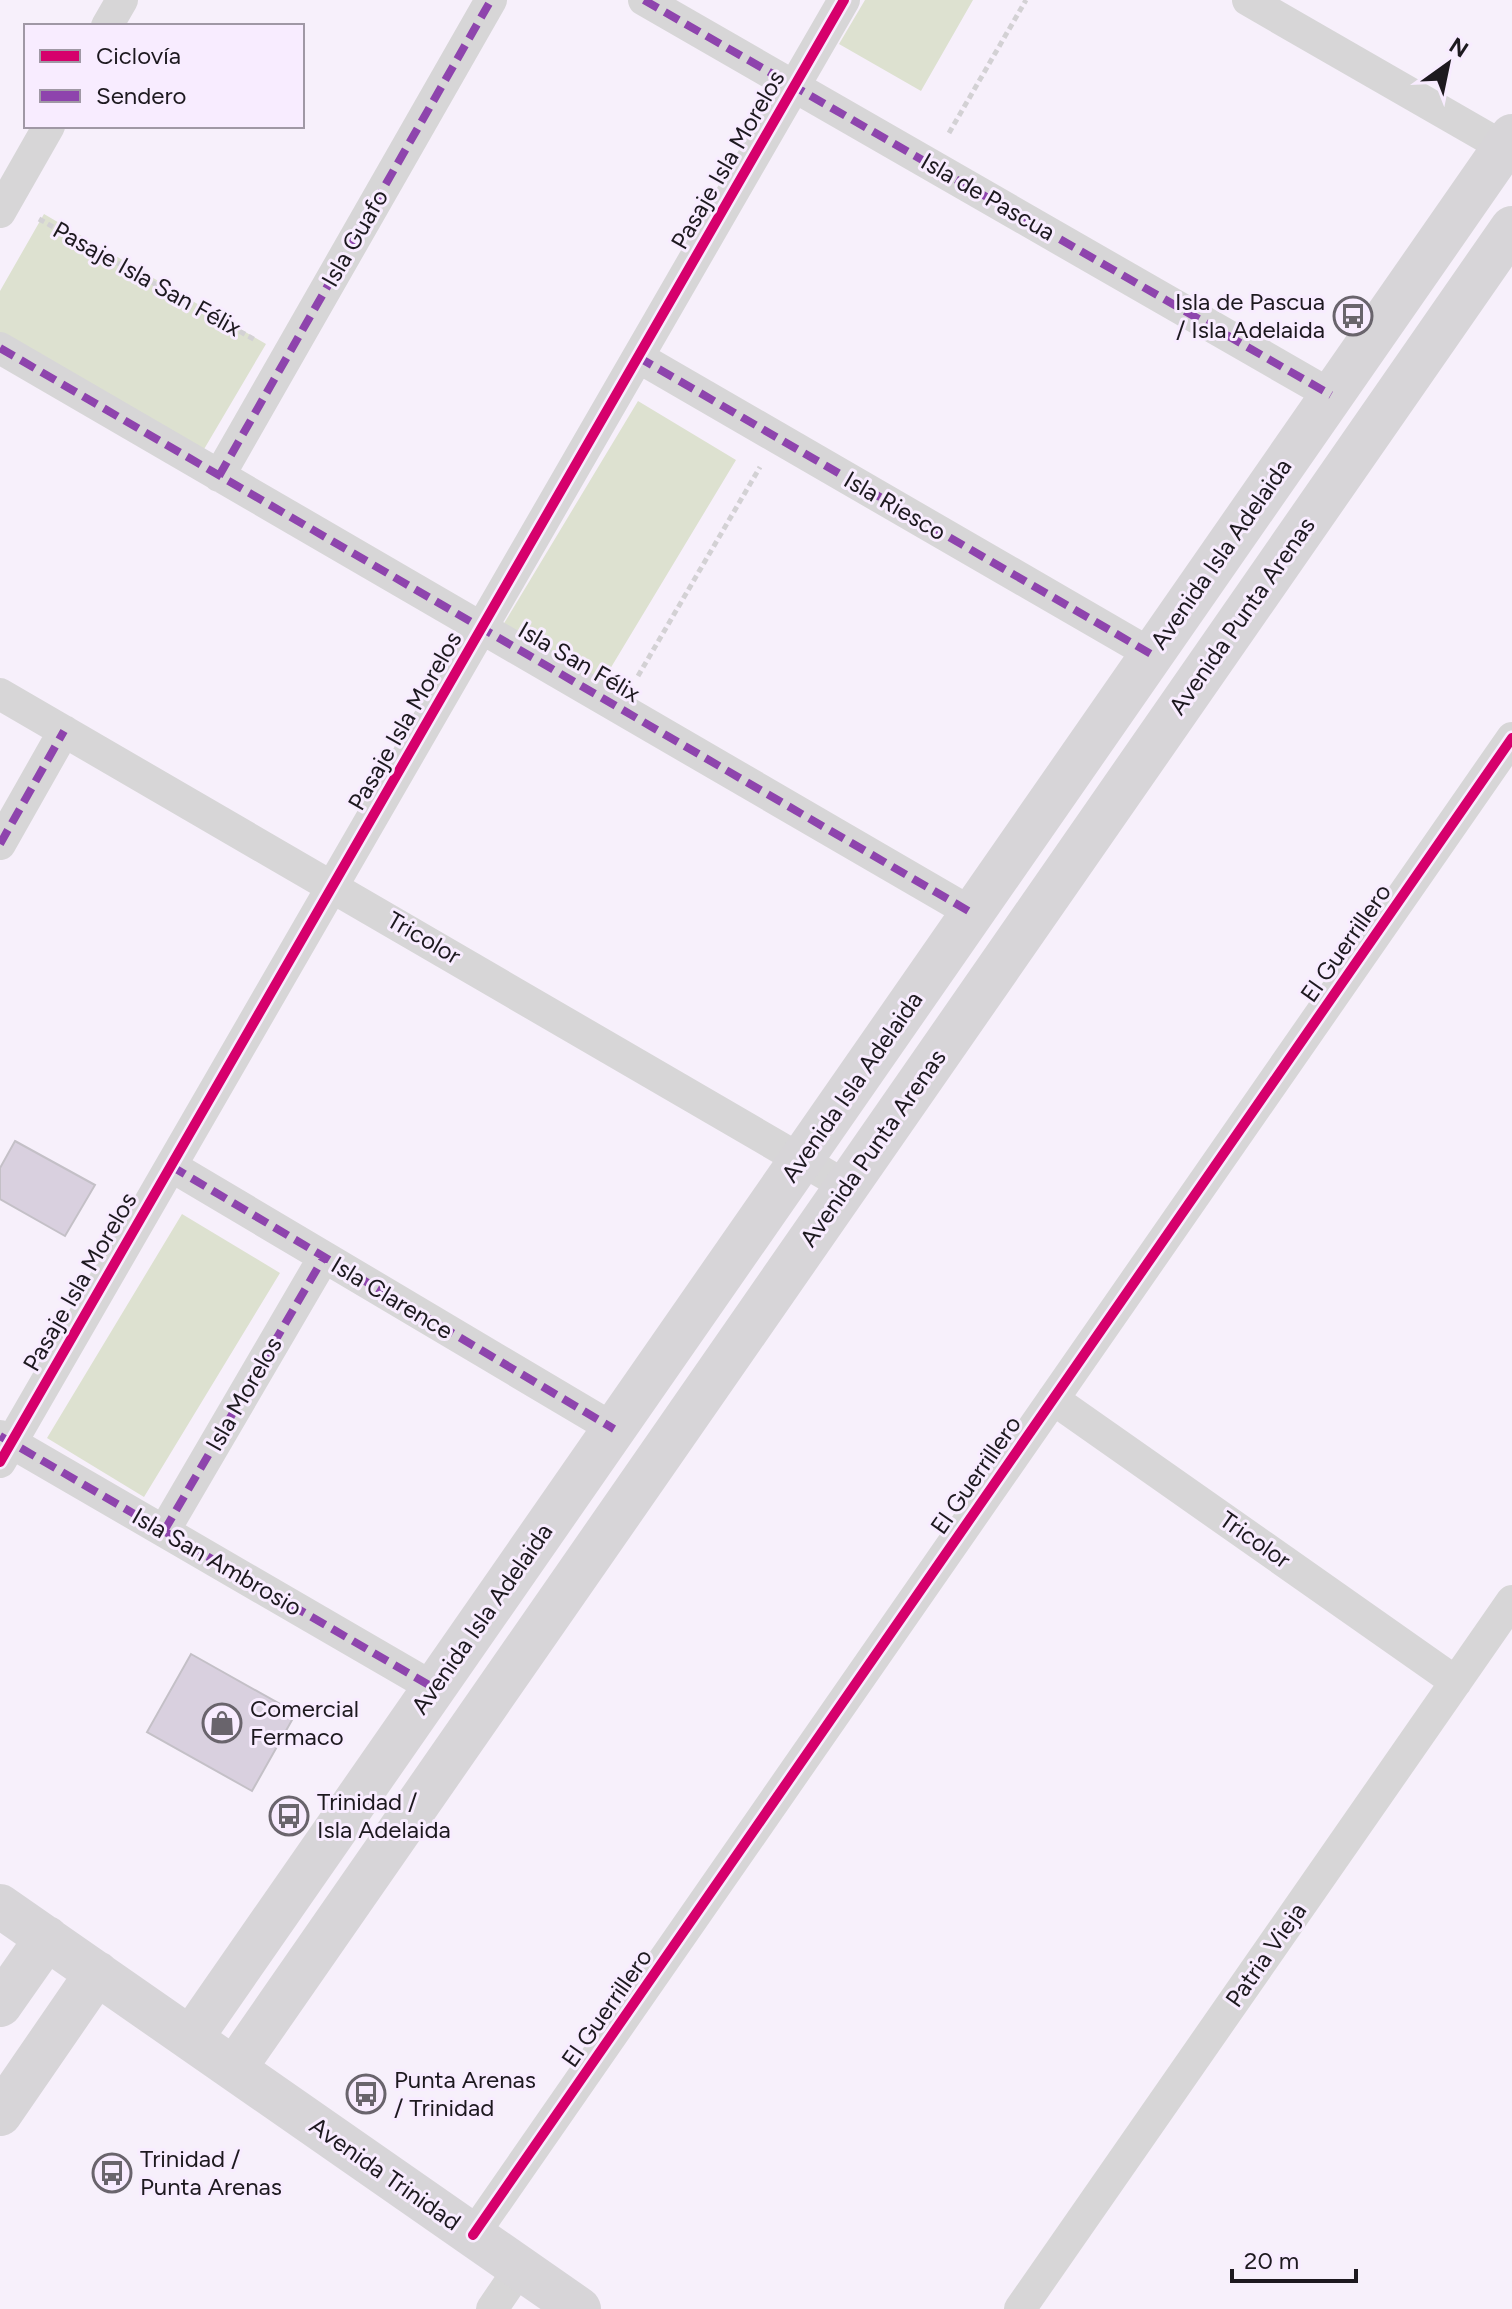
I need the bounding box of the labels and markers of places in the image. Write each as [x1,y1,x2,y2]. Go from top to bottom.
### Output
place label: Isla de Pascua / Isla Adelaida [1175,287,1325,344]
bus stop icon: Isla de Pascua / Isla Adelaida [1332,295,1374,337]
place label: Comercial Fermaco [250,1694,359,1751]
shop icon: Comercial Fermaco [201,1702,243,1744]
place label: Trinidad / Isla Adelaida [317,1787,451,1844]
bus stop icon: Trinidad / Isla Adelaida [268,1795,310,1837]
place label: Punta Arenas / Trinidad [394,2065,536,2122]
bus stop icon: Punta Arenas / Trinidad [345,2073,387,2115]
place label: Trinidad / Punta Arenas [140,2144,282,2201]
bus stop icon: Trinidad / Punta Arenas [91,2152,133,2194]

